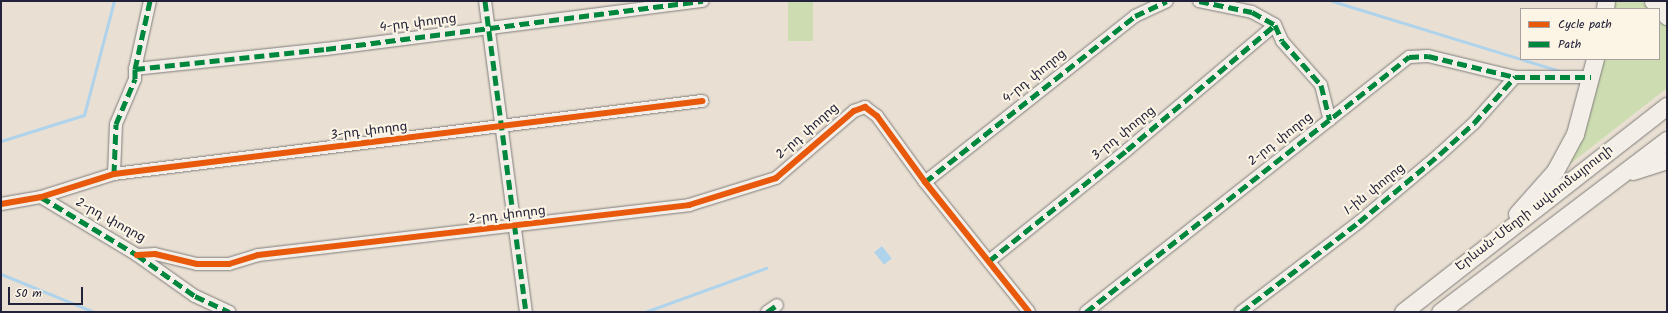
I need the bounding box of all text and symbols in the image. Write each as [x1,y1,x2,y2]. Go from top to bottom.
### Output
legend [1520,8,1660,60]
street label: 4-րդ փողոց [379,12,457,36]
text: Cycle path [1558,15,1612,34]
text: Path [1558,35,1581,54]
street label: 4-րդ փողոց [1000,47,1070,107]
street label: 2-րդ փողոց [774,101,842,163]
street label: 3-րդ փողոց [1089,104,1159,164]
street label: 2-րդ փողոց [1246,110,1316,170]
street label: 3-րդ փողոց [330,120,408,144]
street label: Երևան-Մեղրի ավտոմայրուղի [1453,143,1617,275]
street label: 1-ին փողոց [1341,161,1409,219]
street label: 2-րդ փողոց [72,195,148,247]
street label: 2-րդ փողոց [467,204,547,228]
scale bar [10,279,85,305]
text: 50 m [15,284,42,303]

